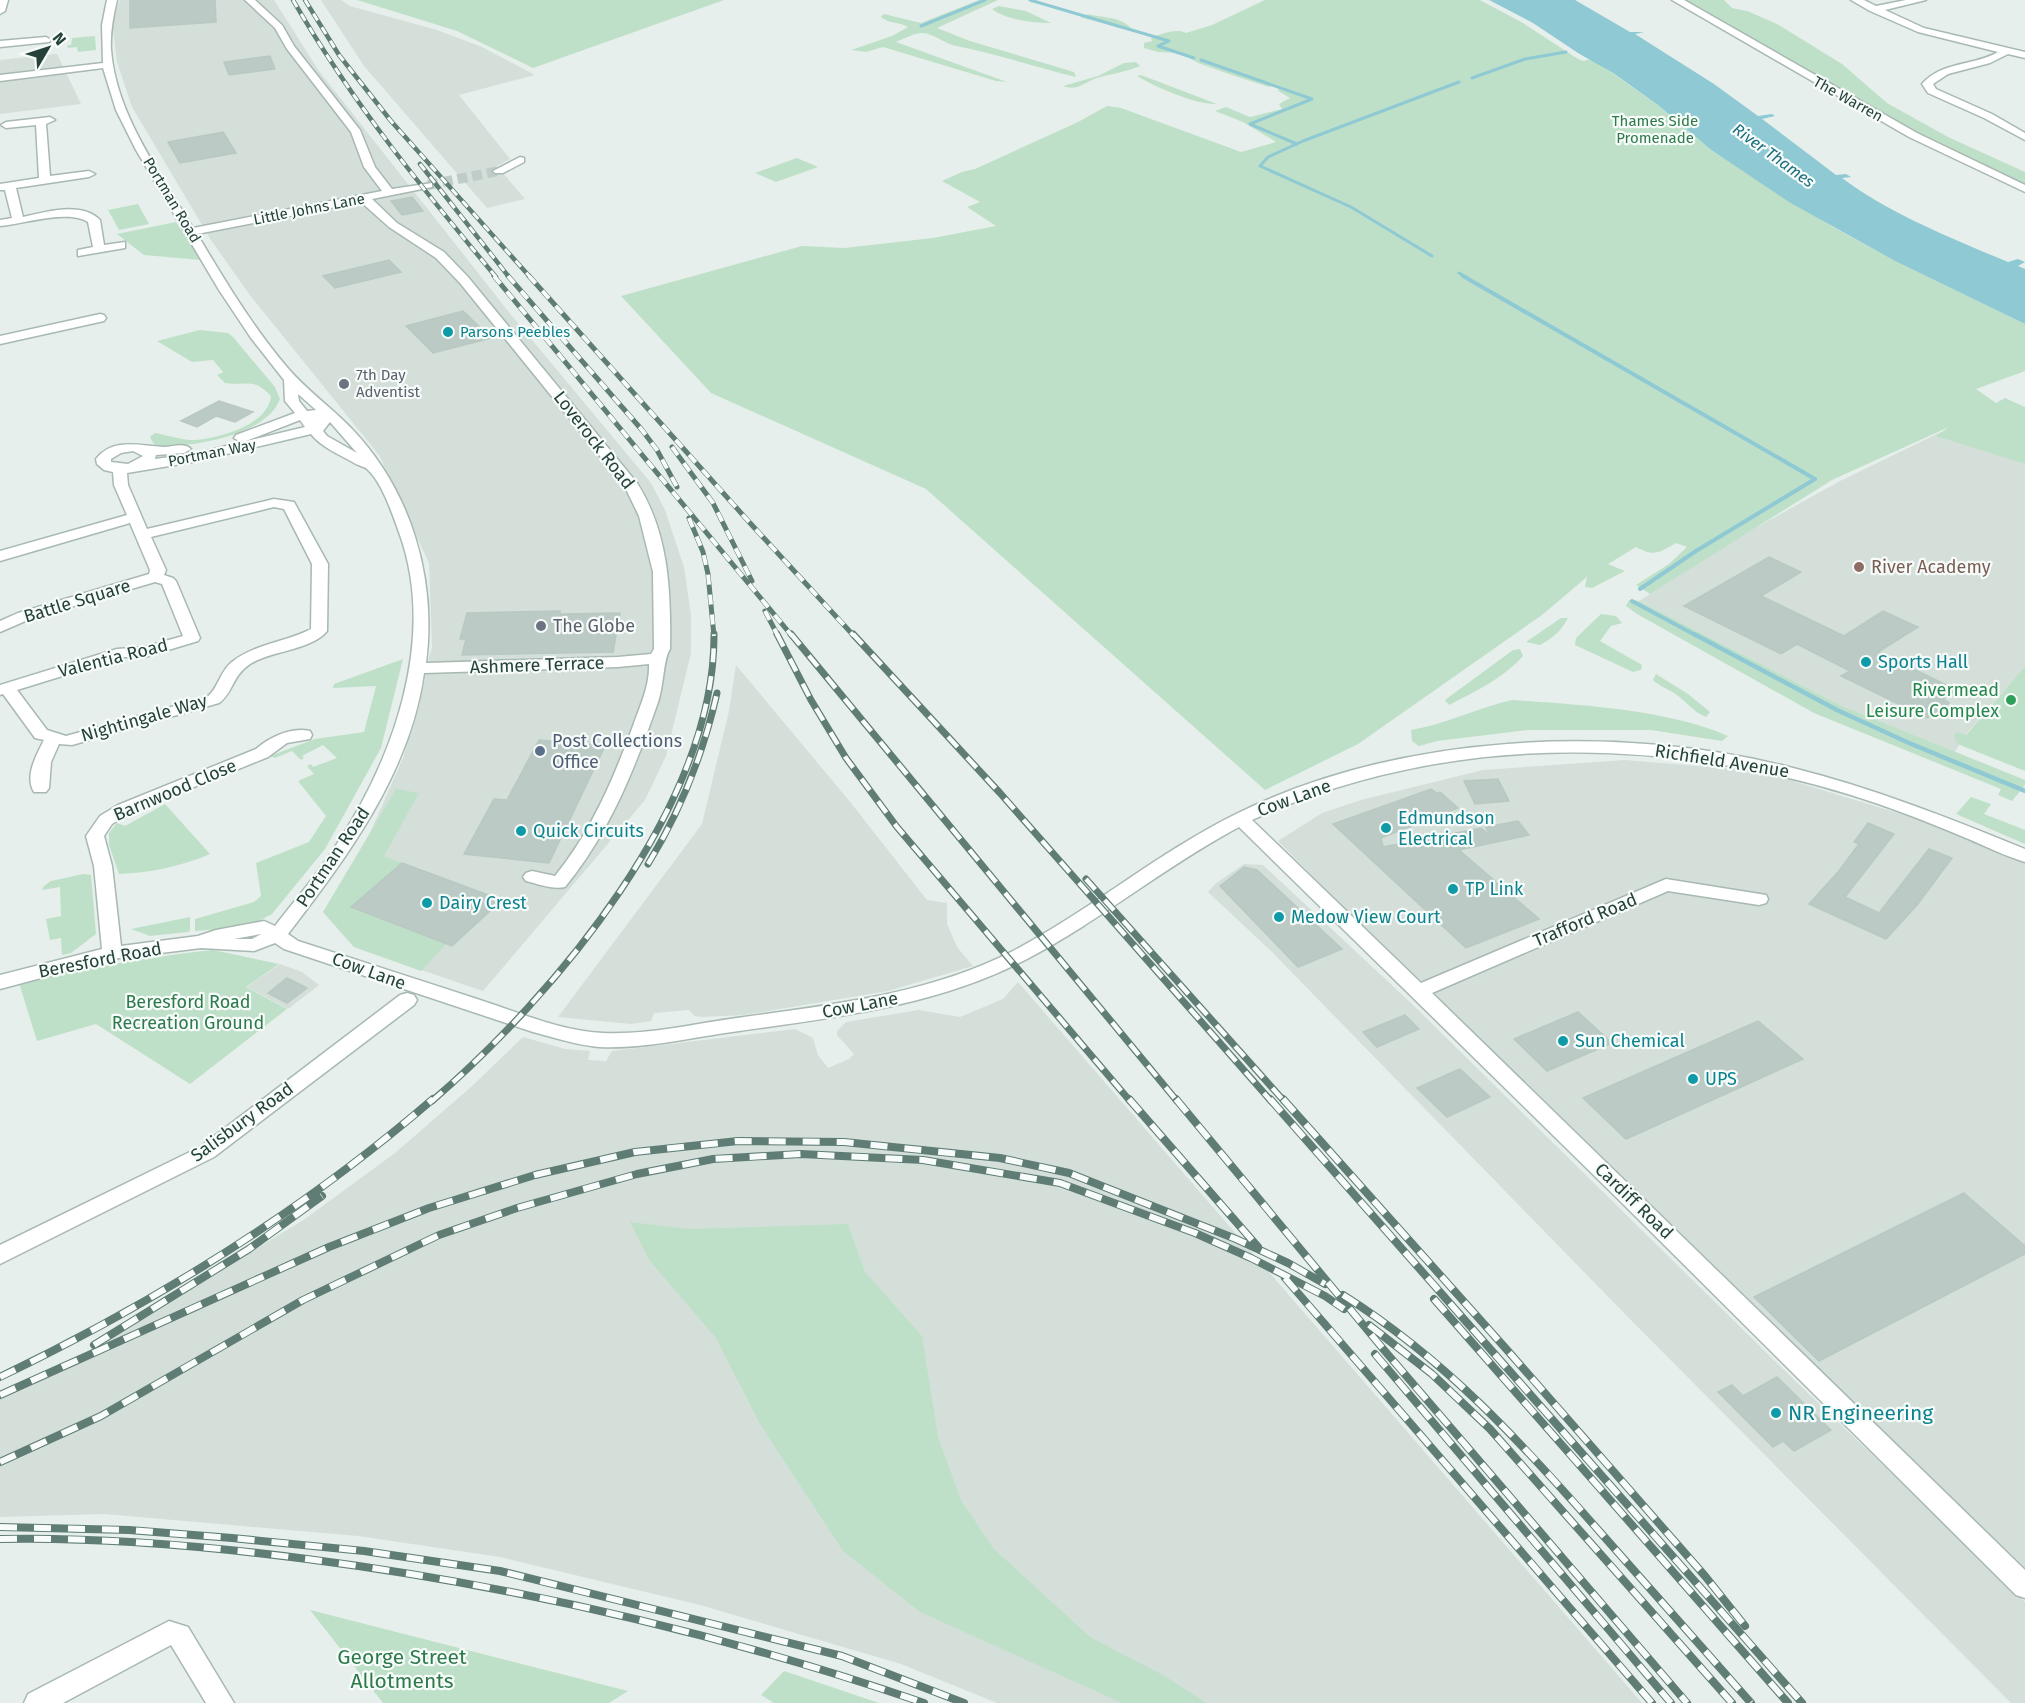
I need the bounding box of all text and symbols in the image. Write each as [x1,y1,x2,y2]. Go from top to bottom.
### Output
north arrow [18,18,78,78]
text: N [49,29,70,49]
street label: The Warren [1810,72,1886,126]
park label: Thames Side Promenade [1612,112,1698,147]
water label: River Thames [1729,119,1818,191]
street label: Portman Road [139,154,205,246]
street label: Little Johns Lane [252,189,366,229]
place label: Parsons Peebles [460,323,570,341]
marker: Parsons Peebles [441,325,455,339]
place label: 7th Day Adventist [356,366,421,401]
marker: 7th Day Adventist [337,377,351,391]
street label: Loverock Road [549,387,639,493]
street label: Portman Way [166,436,258,470]
place label: River Academy [1871,556,1991,578]
marker: River Academy [1852,560,1866,574]
street label: Battle Square [21,574,133,628]
place label: The Globe [553,615,635,637]
marker: The Globe [534,619,548,633]
street label: Valentia Road [56,634,170,682]
place label: Sports Hall [1878,651,1968,673]
street label: Ashmere Terrace [469,652,605,678]
marker: Sports Hall [1859,655,1873,669]
place label: Rivermead Leisure Complex [1866,679,1999,722]
street label: Nightingale Way [78,689,210,747]
marker: Rivermead Leisure Complex [2004,693,2018,707]
place label: Post Collections Office [552,730,682,773]
street label: Richfield Avenue [1653,740,1791,782]
marker: Post Collections Office [533,744,547,758]
street label: Barnwood Close [110,754,240,826]
street label: Cow Lane [1254,775,1334,821]
street label: Portman Road [291,803,375,911]
place label: Edmundson Electrical [1398,807,1495,850]
place label: Quick Circuits [533,820,644,842]
marker: Edmundson Electrical [1379,821,1393,835]
marker: Quick Circuits [514,824,528,838]
place label: TP Link [1465,878,1524,900]
marker: TP Link [1446,882,1460,896]
street label: Trafford Road [1530,888,1640,952]
place label: Dairy Crest [439,892,527,914]
marker: Dairy Crest [420,896,434,910]
place label: Medow View Court [1291,906,1441,928]
marker: Medow View Court [1272,910,1286,924]
street label: Beresford Road [36,937,164,983]
street label: Cow Lane [329,948,409,994]
street label: Cow Lane [820,987,900,1023]
park label: Beresford Road Recreation Ground [112,991,264,1034]
place label: Sun Chemical [1575,1030,1685,1052]
marker: Sun Chemical [1556,1034,1570,1048]
place label: UPS [1705,1068,1737,1090]
marker: UPS [1686,1072,1700,1086]
street label: Salisbury Road [186,1077,298,1167]
street label: Cardiff Road [1590,1158,1678,1244]
place label: NR Engineering [1788,1400,1933,1426]
marker: NR Engineering [1769,1406,1783,1420]
park label: George Street Allotments [337,1644,467,1694]

